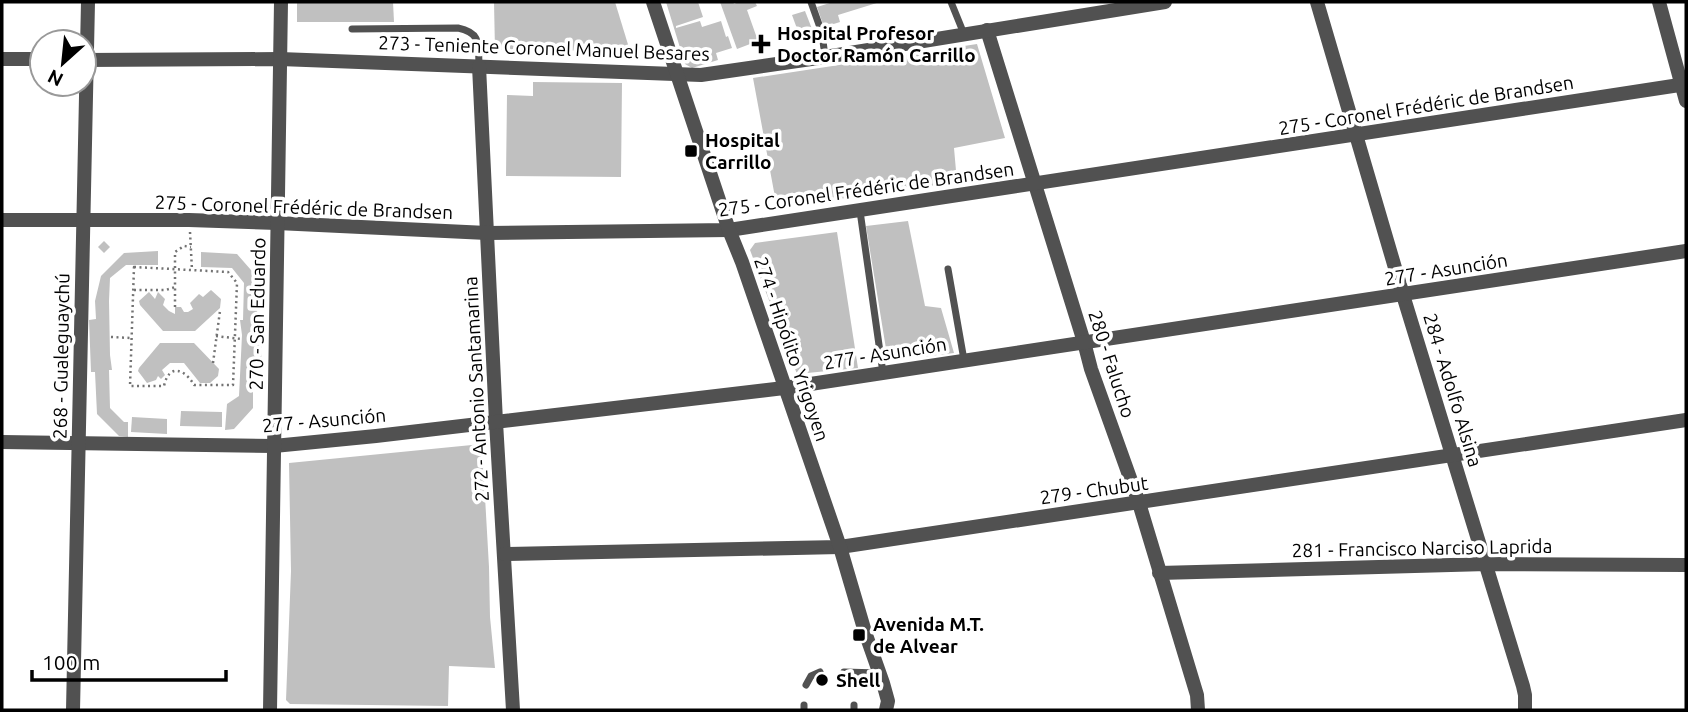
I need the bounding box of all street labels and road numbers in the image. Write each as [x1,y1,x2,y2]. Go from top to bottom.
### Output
street label: 273 - Teniente Coronel Manuel Besares [378,31,710,65]
street label: 275 - Coronel Frédéric de Brandsen [1277,71,1575,139]
street label: 275 - Coronel Frédéric de Brandsen [717,157,1015,221]
street label: 275 - Coronel Frédéric de Brandsen [154,191,454,223]
street label: 270 - San Eduardo [245,237,269,391]
street label: 277 - Asunción [1383,248,1509,290]
street label: 274 - Hipólito Yrigoyen [750,254,834,444]
street label: 268 - Gualeguaychú [49,273,73,439]
street label: 272 - Antonio Santamarina [459,276,493,502]
street label: 280 - Falucho [1084,307,1140,421]
street label: 284 - Adolfo Alsina [1419,311,1487,469]
street label: 277 - Asunción [822,332,948,374]
street label: 277 - Asunción [261,404,387,436]
street label: 279 - Chubut [1038,471,1150,508]
street label: 281 - Francisco Narciso Laprida [1291,535,1553,561]

